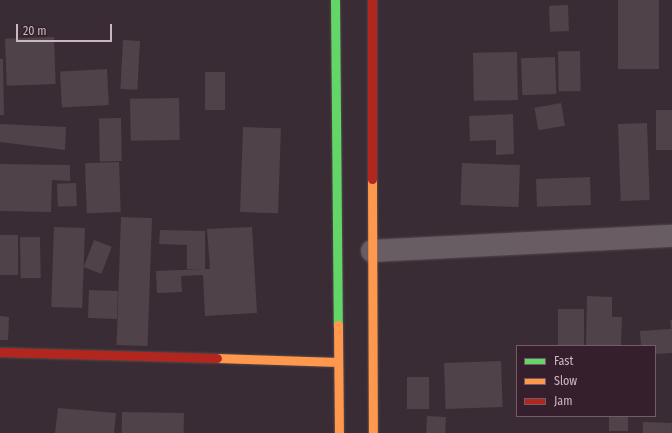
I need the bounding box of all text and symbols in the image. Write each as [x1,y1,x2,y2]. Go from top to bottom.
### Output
scale bar [18,16,114,42]
text: 20 m [23,24,47,38]
legend [516,345,656,417]
text: Fast [554,354,573,368]
text: Slow [554,374,577,388]
text: Jam [554,394,572,408]

